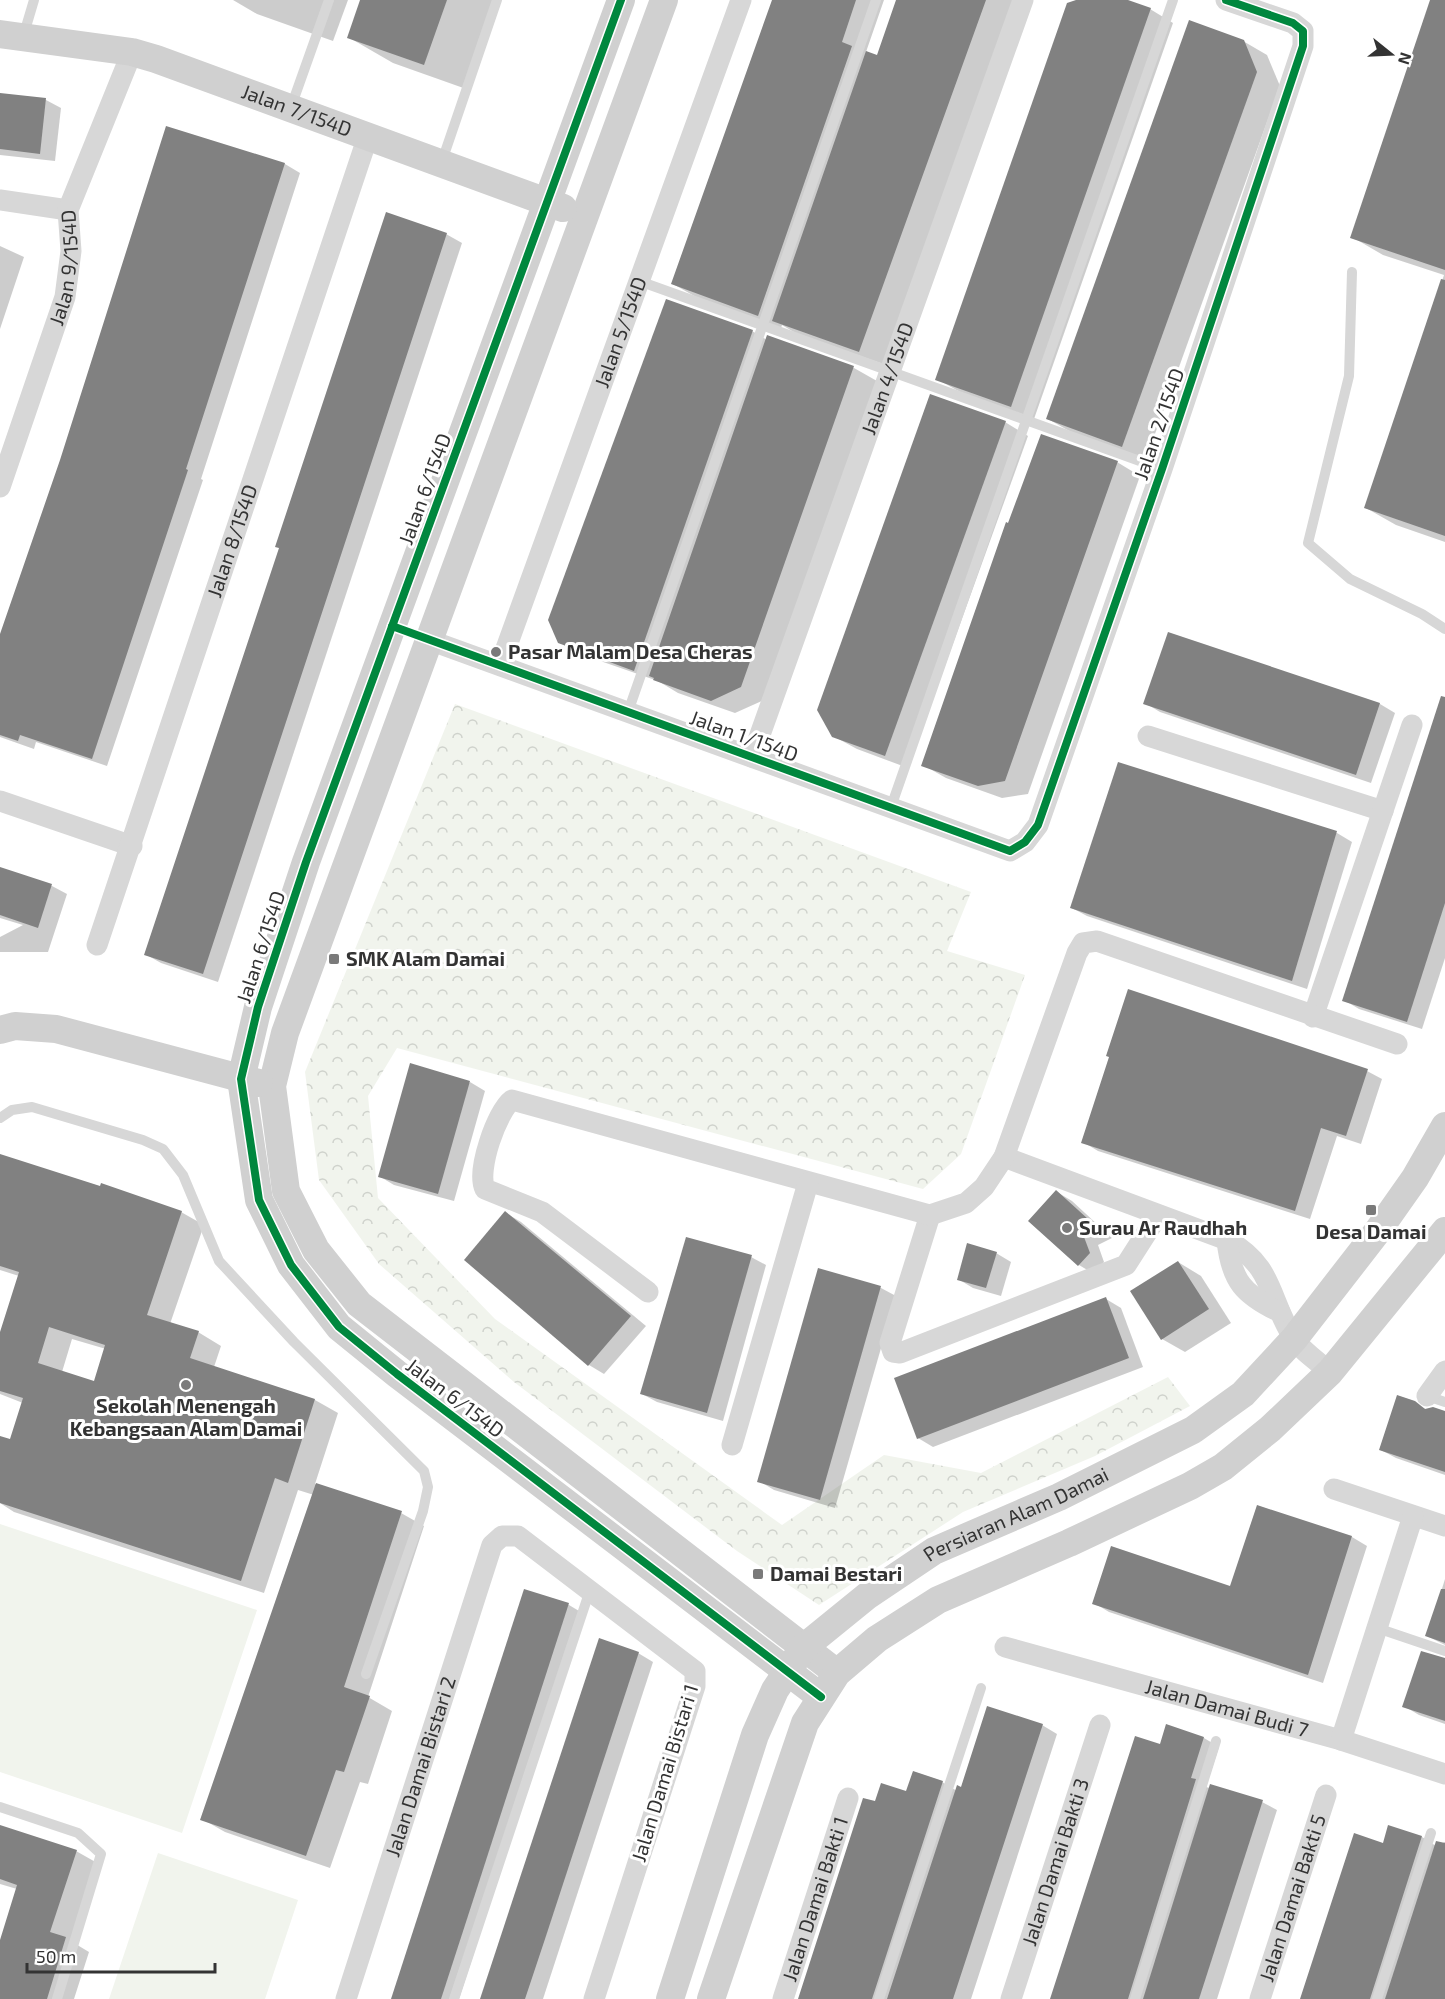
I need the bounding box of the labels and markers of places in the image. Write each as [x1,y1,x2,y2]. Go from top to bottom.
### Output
place label: Pasar Malam Desa Cheras [508,639,753,663]
marker: Pasar Malam Desa Cheras [489,645,503,659]
place label: SMK Alam Damai [346,946,505,970]
marker: SMK Alam Damai [327,952,341,966]
marker: Desa Damai [1364,1203,1378,1217]
place label: Surau Ar Raudhah [1079,1215,1247,1239]
place label: Desa Damai [1316,1219,1426,1243]
marker: Surau Ar Raudhah [1060,1221,1074,1235]
marker: Sekolah Menengah Kebangsaan Alam Damai [179,1378,193,1392]
place label: Sekolah Menengah Kebangsaan Alam Damai [70,1393,302,1440]
place label: Damai Bestari [770,1561,902,1585]
marker: Damai Bestari [751,1567,765,1581]

